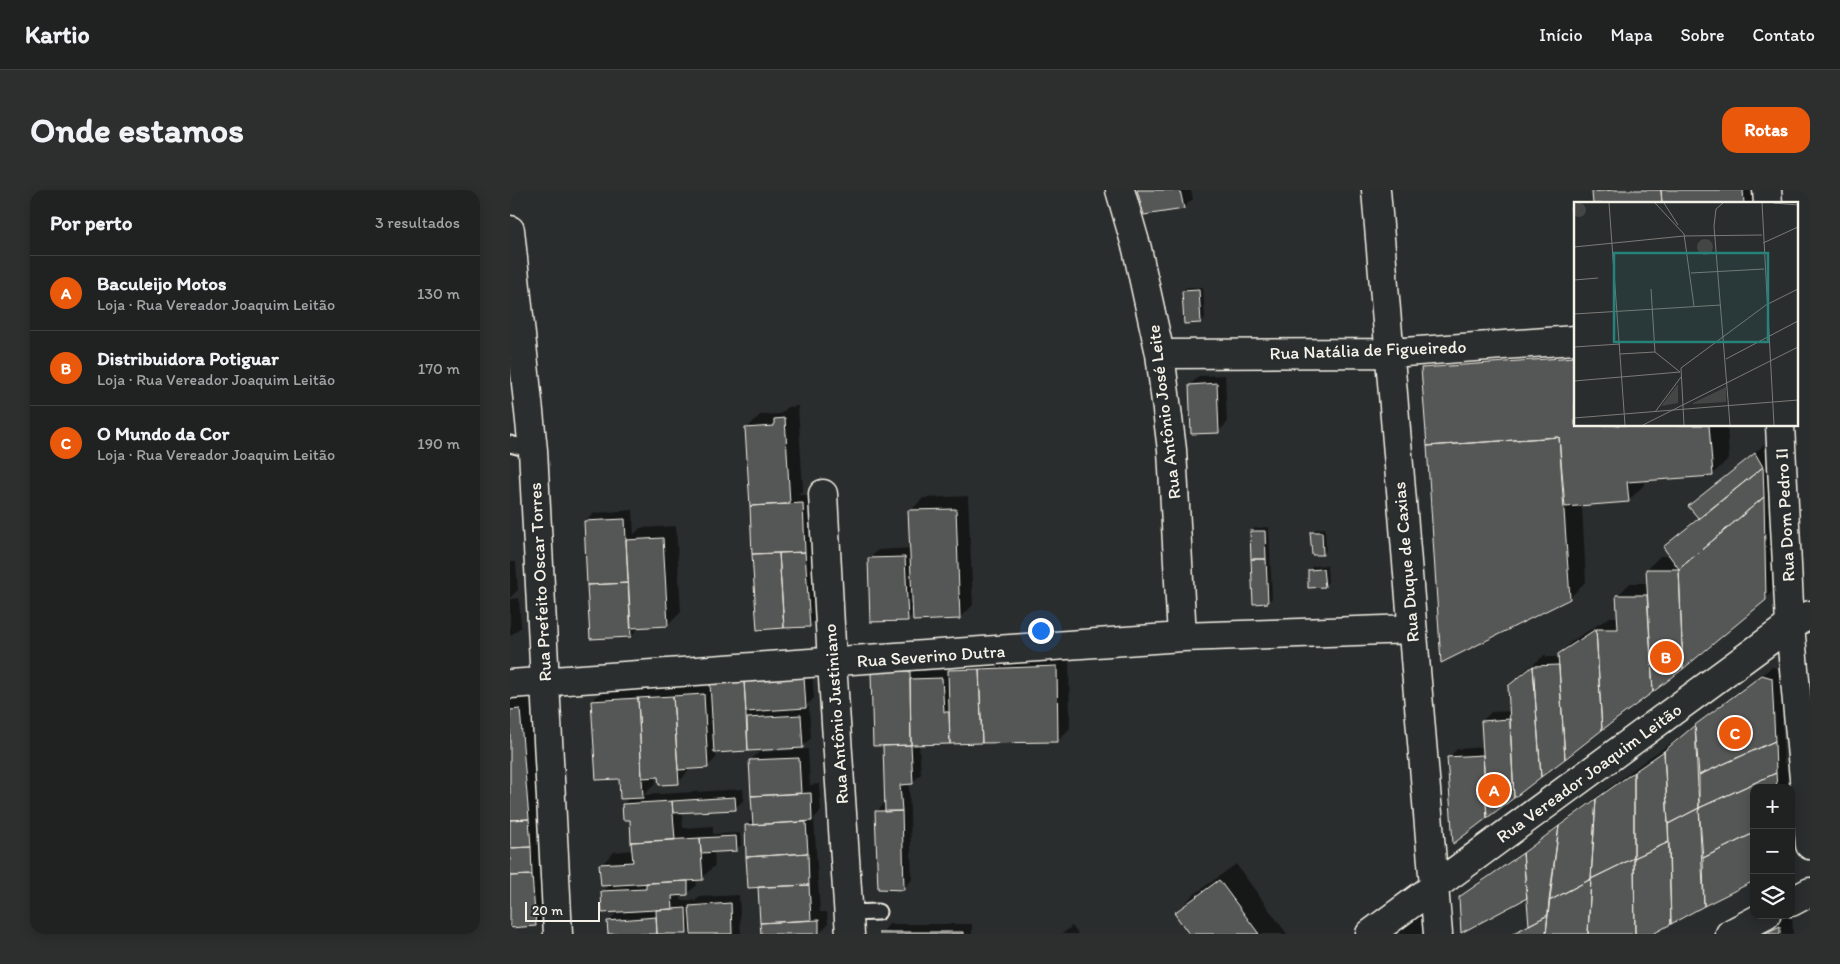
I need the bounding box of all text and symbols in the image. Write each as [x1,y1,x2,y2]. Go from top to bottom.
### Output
text: Kartio [25,20,90,49]
text: Início [1539,24,1583,46]
text: Mapa [1611,24,1653,46]
text: Sobre [1681,24,1725,46]
text: Contato [1753,24,1815,46]
button: Rotas [1722,107,1810,153]
text: Onde estamos [30,109,244,151]
inset map [1574,202,1798,426]
text: Por perto [50,210,132,235]
text: 3 resultados [375,213,460,232]
text: Baculeijo Motos [97,272,226,295]
text: A [61,284,71,303]
text: 130 m [417,284,460,303]
text: Loja · Rua Vereador Joaquim Leitão [97,295,335,314]
street label: Rua Antônio José Leite [1142,323,1186,501]
street label: Rua Natália de Figueiredo [1269,336,1467,364]
text: Distribuidora Potiguar [97,347,279,370]
text: B [61,359,71,378]
text: 170 m [418,359,460,378]
text: Loja · Rua Vereador Joaquim Leitão [97,370,335,389]
text: O Mundo da Cor [97,422,229,445]
text: C [61,434,71,453]
text: 190 m [417,434,460,453]
text: Loja · Rua Vereador Joaquim Leitão [97,445,335,464]
street label: Rua Dom Pedro II [1771,448,1799,582]
street label: Rua Duque de Caxias [1388,481,1424,643]
street label: Rua Prefeito Oscar Torres [524,482,556,682]
your location [1028,618,1054,644]
street label: Rua Antônio Justiniano [819,623,853,805]
pin: B [1650,638,1682,676]
street label: Rua Severino Dutra [856,640,1006,672]
street label: Rua Vereador Joaquim Leitão [1492,698,1686,848]
pin: C [1719,714,1751,752]
pin: A [1478,771,1510,809]
map controls [1750,784,1795,919]
button: + [1750,784,1795,829]
button: − [1750,829,1795,874]
button: layers [1750,874,1795,919]
scale bar [525,899,600,922]
text: 20 m [532,902,563,919]

